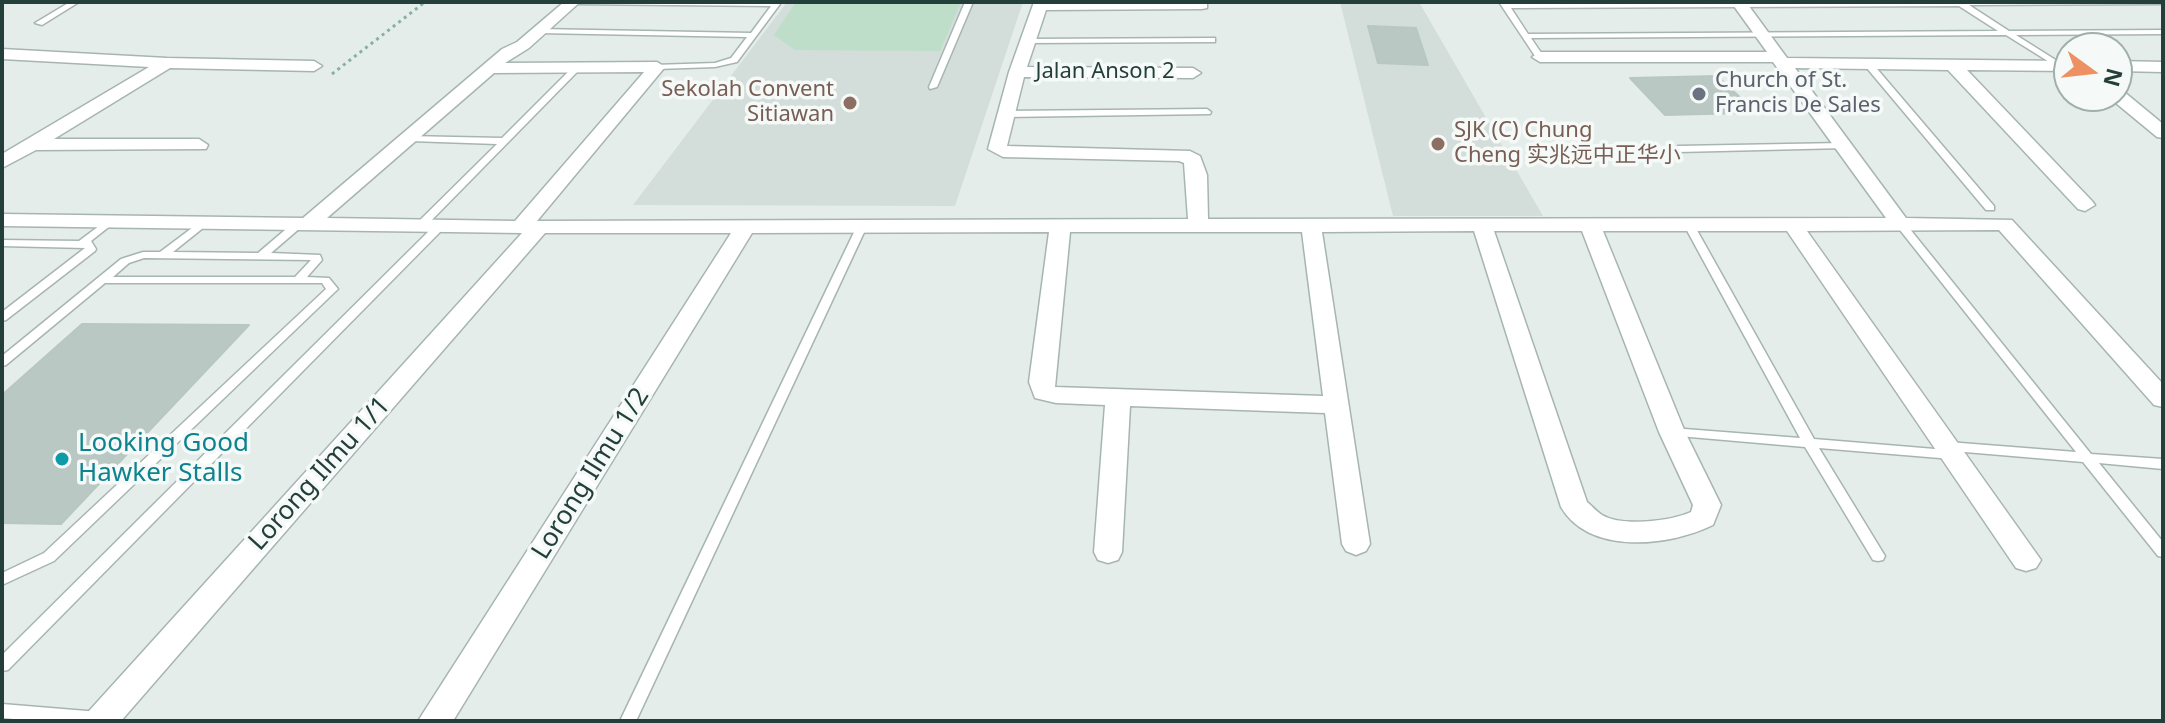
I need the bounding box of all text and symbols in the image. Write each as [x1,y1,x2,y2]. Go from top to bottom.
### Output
north arrow [2053,32,2133,112]
street label: Jalan Anson 2 [1035,59,1175,85]
text: N [2097,65,2131,90]
place label: Church of St. Francis De Sales [1715,68,1881,120]
place label: Sekolah Convent Sitiawan [661,77,834,128]
marker: Church of St. Francis De Sales [1690,85,1708,103]
marker: Sekolah Convent Sitiawan [841,94,859,112]
place label: SJK (C) Chung Cheng 实兆远中正华小 [1454,118,1681,170]
marker: SJK (C) Chung Cheng 实兆远中正华小 [1429,135,1447,153]
street label: Lorong Ilmu 1/2 [526,383,656,565]
street label: Lorong Ilmu 1/1 [243,391,397,557]
place label: Looking Good Hawker Stalls [78,428,249,490]
marker: Looking Good Hawker Stalls [53,450,71,468]

